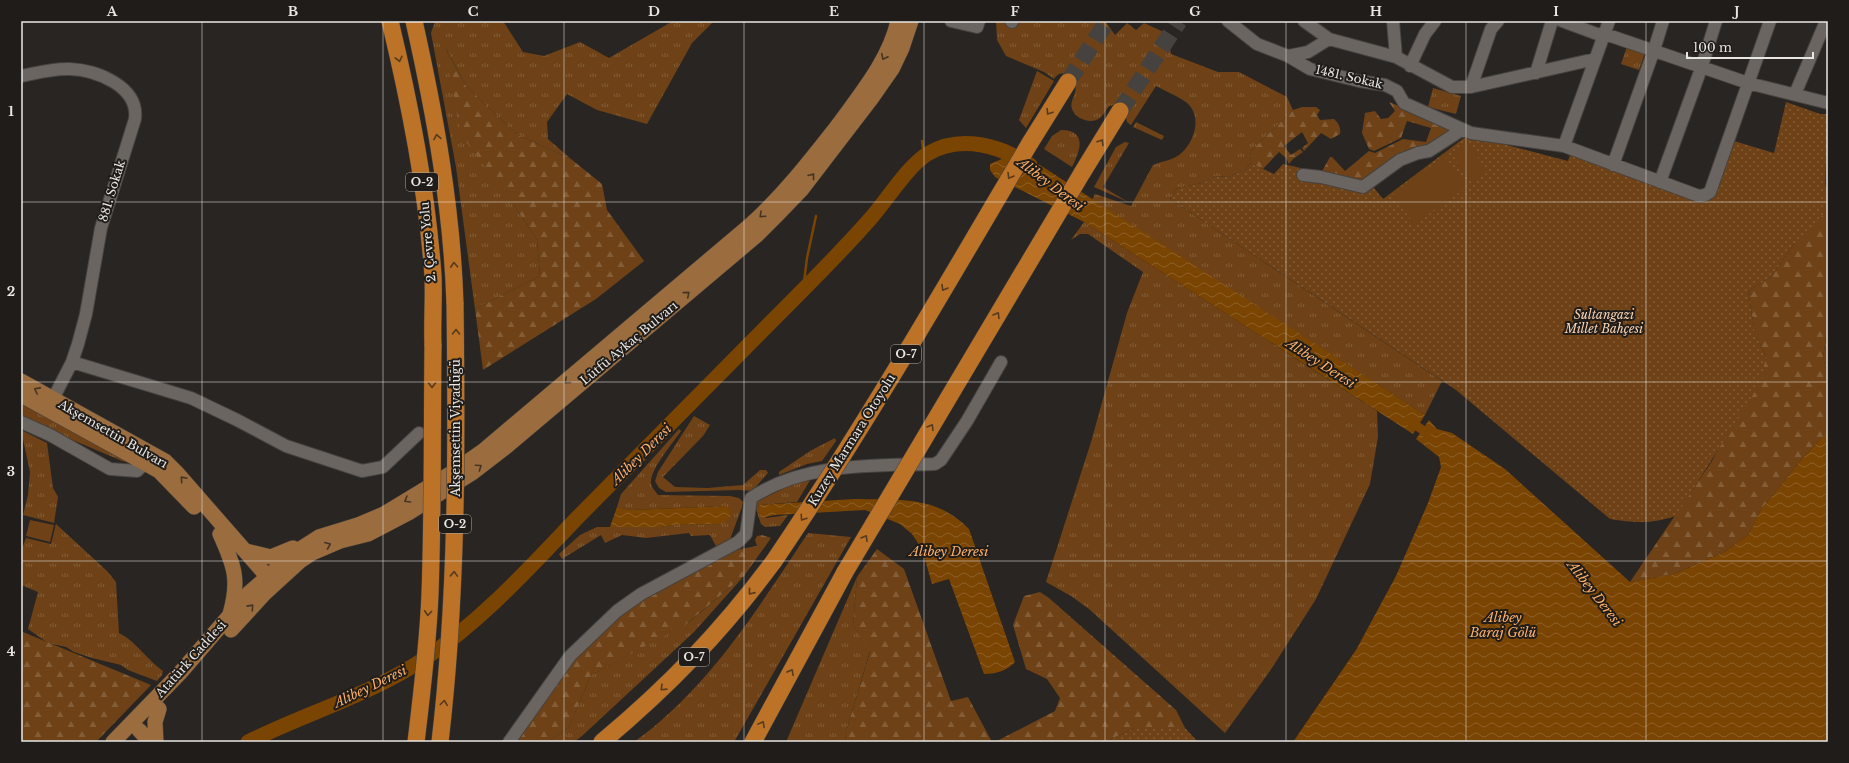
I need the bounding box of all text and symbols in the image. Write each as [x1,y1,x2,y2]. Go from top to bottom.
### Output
text: A [106,3,118,20]
text: B [288,3,298,20]
text: C [468,3,479,20]
text: D [648,3,660,20]
text: E [829,3,839,20]
text: F [1011,3,1020,20]
text: G [1189,3,1201,20]
text: H [1370,3,1382,20]
text: I [1553,3,1559,20]
text: J [1731,3,1740,20]
scale bar [1687,34,1813,60]
text: 100 m [1693,40,1732,55]
one-way arrow [881,53,889,60]
one-way arrow [394,55,403,62]
street label: 1481. Sokak [1314,61,1385,92]
text: 1 [8,103,14,120]
one-way arrow [1046,108,1054,115]
one-way arrow [434,134,442,140]
one-way arrow [1097,139,1104,146]
water label: Alibey Deresi [1012,153,1088,215]
street label: 881. Sokak [95,158,128,223]
one-way arrow [1008,172,1015,179]
road number: O-2 [406,173,438,191]
one-way arrow [807,174,814,181]
street label: 2. Çevre Yolu [417,201,438,283]
one-way arrow [759,210,767,218]
one-way arrow [450,262,458,268]
text: 2 [7,283,15,300]
one-way arrow [942,284,949,291]
one-way arrow [682,292,689,299]
street label: Lütfü Aykaç Bulvarı [577,298,680,388]
park label: Sultangazi Millet Bahçesi [1564,307,1644,336]
one-way arrow [993,312,1000,319]
one-way arrow [452,329,460,335]
water label: Alibey Deresi [1281,334,1359,392]
road number: O-7 [891,345,921,363]
street label: Akşemsettin Viyadüğü [448,359,463,498]
street label: Kuzey Marmara Otoyolu [805,371,898,508]
one-way arrow [564,376,571,383]
one-way arrow [428,382,436,388]
one-way arrow [34,388,41,395]
street label: Akşemsettin Bulvarı [55,396,171,471]
water label: Alibey Deresi [606,420,676,490]
one-way arrow [926,424,933,431]
text: 3 [7,463,15,480]
one-way arrow [475,465,482,472]
one-way arrow [180,476,187,483]
one-way arrow [404,496,411,503]
one-way arrow [801,514,808,521]
road number: O-2 [439,515,471,533]
one-way arrow [860,535,867,543]
one-way arrow [324,542,331,550]
water label: Alibey Deresi [908,543,989,560]
water label: Alibey Deresi [1562,555,1626,630]
one-way arrow [449,571,458,577]
one-way arrow [748,588,755,595]
one-way arrow [246,605,253,612]
water label: Alibey Baraj Gölü [1469,609,1537,641]
one-way arrow [424,610,433,616]
street label: Atatürk Caddesi [152,617,229,701]
text: 4 [7,643,16,660]
road number: O-7 [679,648,709,666]
water label: Alibey Deresi [329,661,410,712]
one-way arrow [786,669,793,676]
one-way arrow [660,683,668,691]
one-way arrow [440,700,449,706]
one-way arrow [758,721,765,728]

